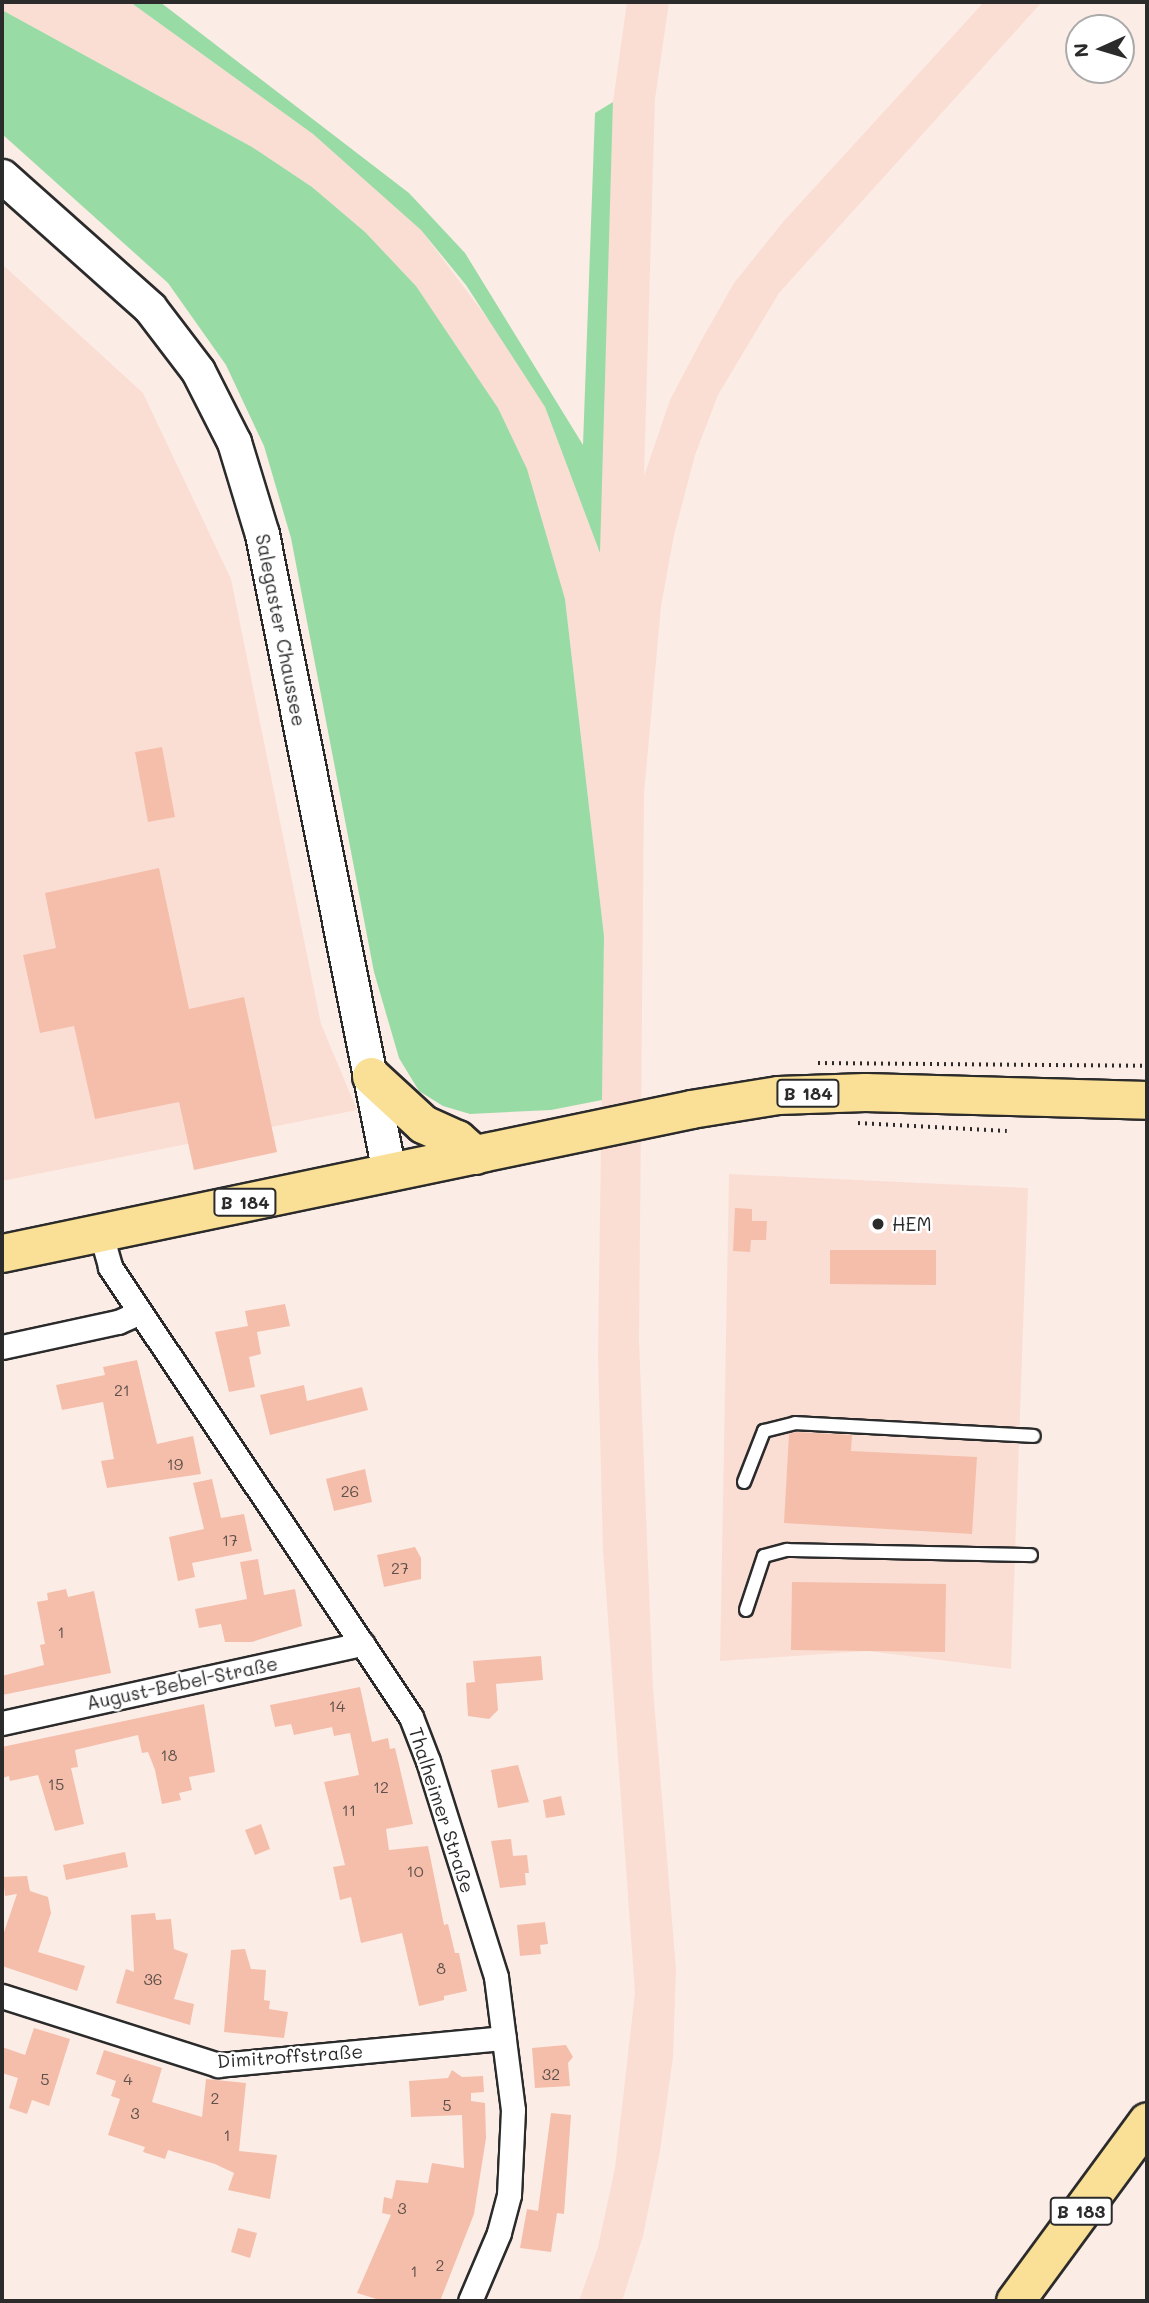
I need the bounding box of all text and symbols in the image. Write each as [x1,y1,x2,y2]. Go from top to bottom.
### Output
north arrow [1065,14,1135,84]
text: N [1068,42,1094,58]
street label: Salegaster Chaussee [251,532,311,728]
road number: B 184 [775,1078,841,1108]
road number: B 184 [212,1188,278,1217]
place label: HEM [892,1213,932,1235]
marker: HEM [870,1216,886,1232]
house number: 21 [114,1380,130,1400]
house number: 19 [167,1454,183,1474]
house number: 26 [341,1481,359,1501]
house number: 17 [222,1530,238,1550]
house number: 27 [391,1558,409,1578]
house number: 1 [57,1622,65,1642]
street label: August-Bebel-Straße [84,1652,280,1714]
house number: 14 [329,1696,345,1716]
street label: Thalheimer Straße [404,1724,480,1896]
house number: 18 [161,1745,177,1765]
house number: 15 [48,1774,64,1794]
house number: 12 [373,1777,389,1797]
house number: 11 [342,1800,356,1820]
house number: 10 [406,1861,424,1881]
house number: 8 [436,1958,446,1978]
house number: 36 [143,1969,163,1989]
street label: Dimitroffstraße [216,2040,364,2072]
house number: 32 [542,2064,560,2084]
house number: 5 [40,2069,50,2089]
house number: 4 [123,2069,133,2089]
house number: 2 [211,2088,219,2108]
house number: 5 [442,2095,452,2115]
house number: 3 [130,2103,140,2123]
house number: 1 [223,2125,231,2145]
road number: B 183 [1050,2196,1112,2225]
house number: 3 [397,2198,407,2218]
house number: 2 [436,2255,444,2275]
house number: 1 [410,2261,418,2281]

